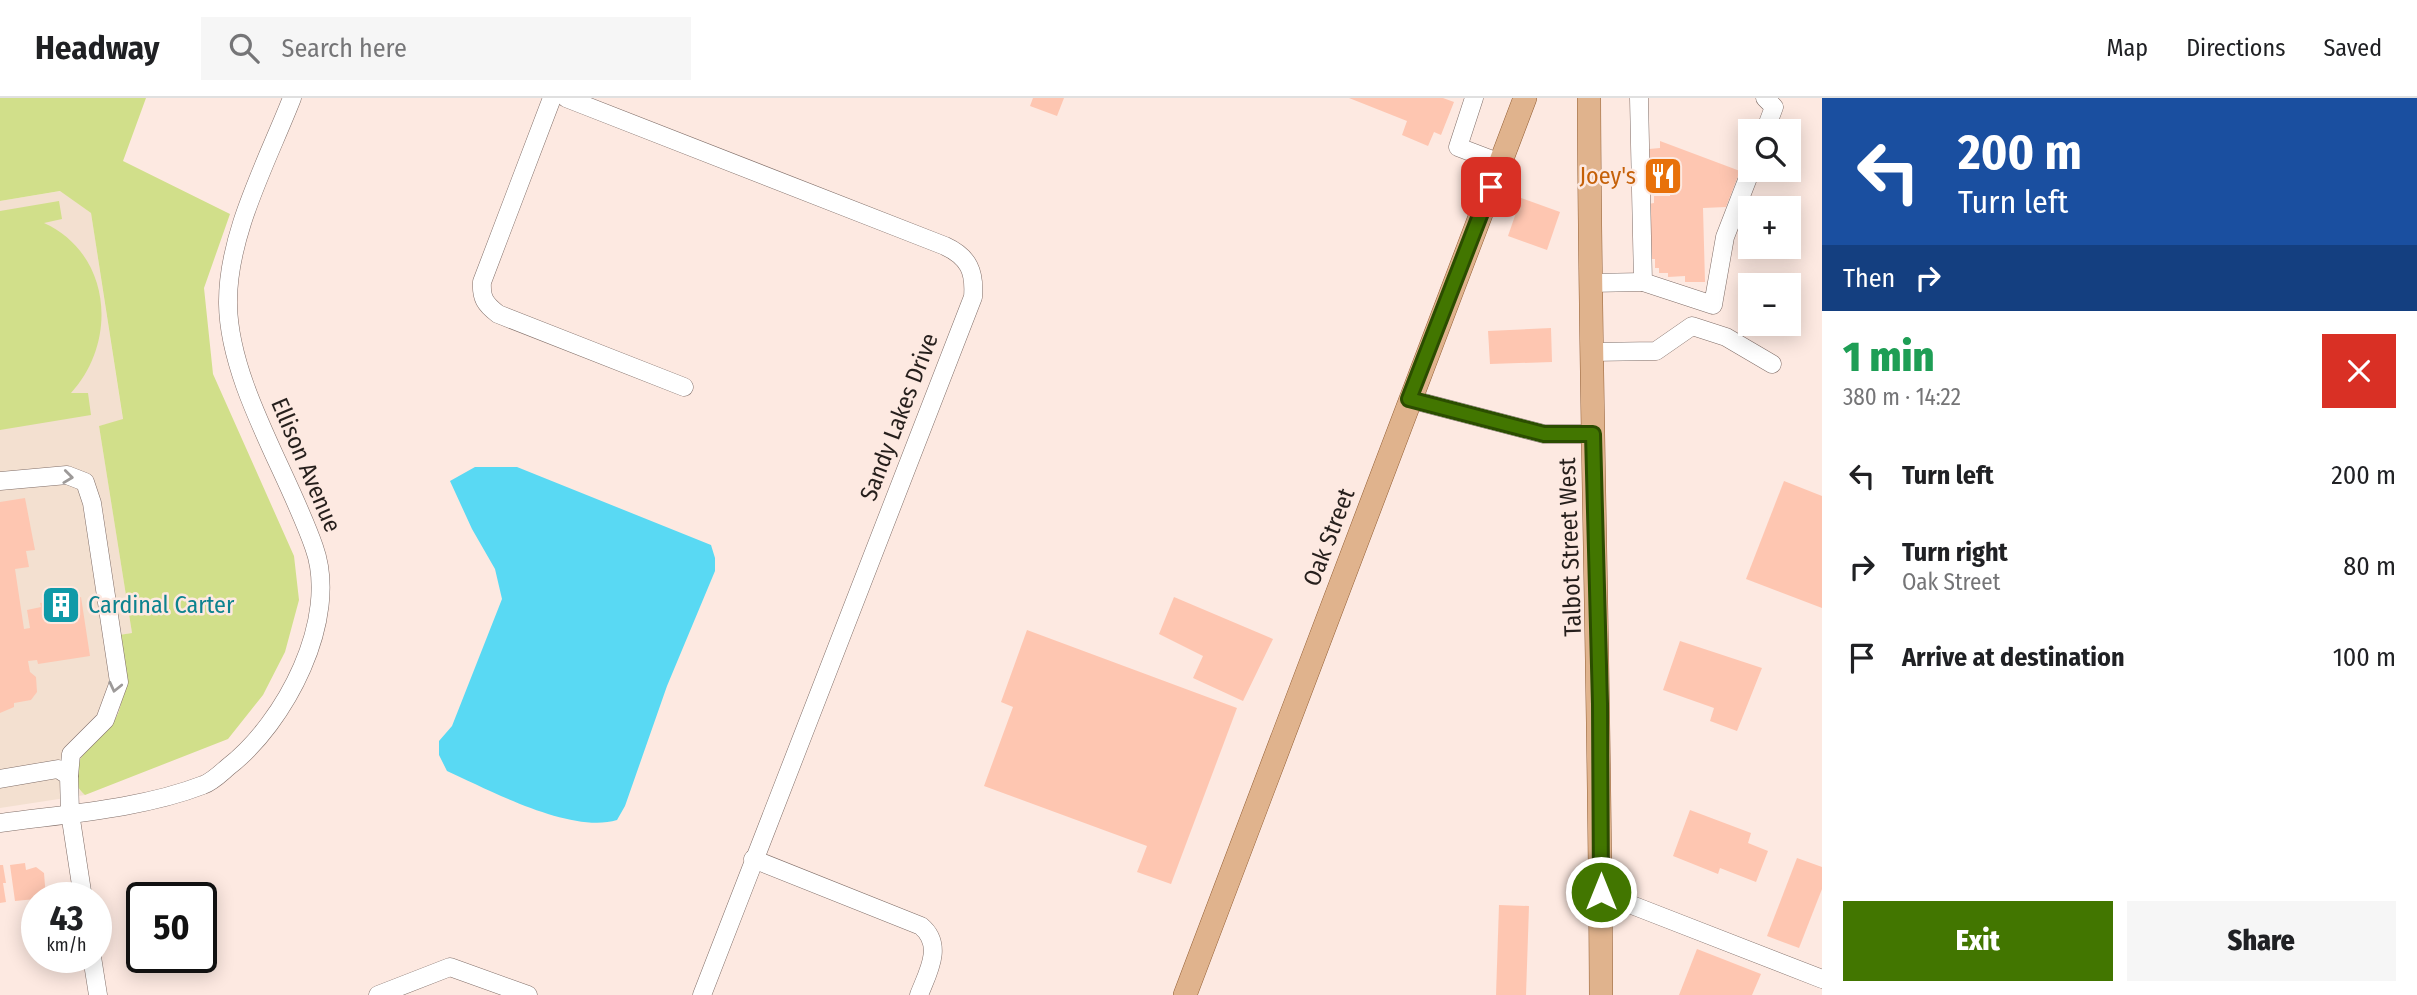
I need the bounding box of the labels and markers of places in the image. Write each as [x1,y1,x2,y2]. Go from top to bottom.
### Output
restaurant icon: Joey's [1642,155,1684,197]
pin [1461,157,1521,217]
place label: Joey's [1580,162,1636,190]
building icon: Cardinal Carter [40,584,82,626]
place label: Cardinal Carter [88,591,235,619]

